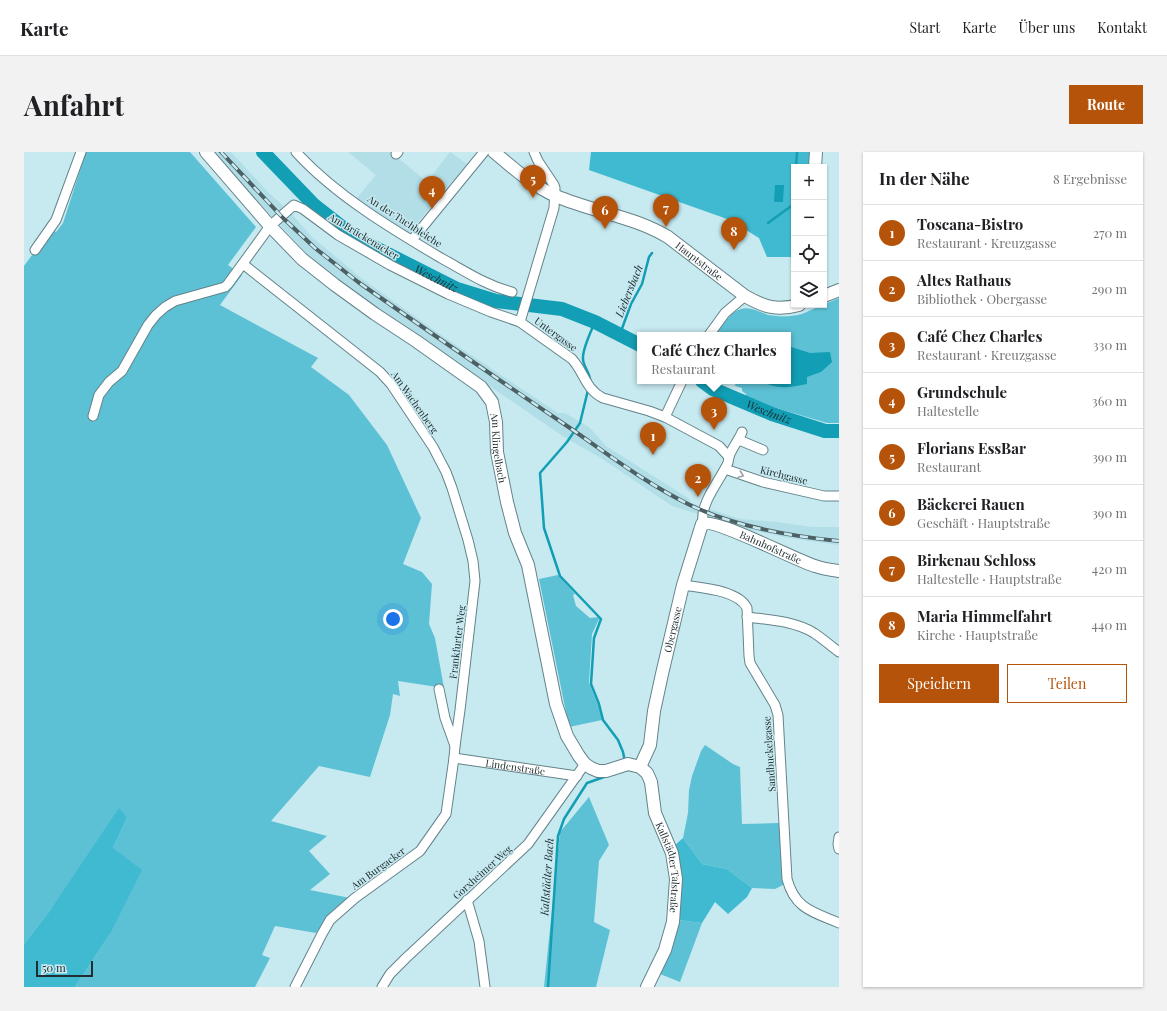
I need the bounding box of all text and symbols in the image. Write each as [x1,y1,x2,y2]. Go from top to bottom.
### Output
text: Karte [20,15,68,41]
text: Start [909,18,940,37]
text: Karte [962,18,997,37]
text: Über uns [1019,18,1075,37]
text: Kontakt [1097,18,1147,37]
button: Route [1069,85,1143,124]
text: Anfahrt [24,86,124,123]
map controls [791,164,827,308]
button: + [791,164,827,200]
pin: 5 [520,165,546,198]
text: In der Nähe [879,167,970,189]
text: 8 Ergebnisse [1053,170,1127,187]
pin: 4 [419,176,445,209]
street label: An der Tuchbleiche [364,191,445,250]
pin: 7 [653,194,679,227]
pin: 6 [592,196,618,229]
button: − [791,200,827,236]
street label: Am Brückenacker [325,209,402,263]
text: Toscana-Bistro [917,214,1023,234]
pin: 8 [721,217,747,250]
text: 1 [890,224,894,241]
text: 270 m [1093,224,1127,241]
text: Restaurant · Kreuzgasse [917,234,1057,251]
button: locate [791,236,827,272]
street label: Hauptstraße [673,238,726,283]
water label: Weschnitz [412,261,462,296]
water label: Liebersbach [611,262,646,320]
text: Altes Rathaus [917,270,1011,290]
button: layers [791,272,827,308]
text: 2 [889,280,895,297]
text: 290 m [1092,280,1127,297]
text: Bibliothek · Obergasse [917,290,1047,307]
street label: Untergasse [532,314,580,354]
text: Café Chez Charles [917,326,1042,346]
popup [637,332,791,384]
text: 3 [889,336,895,353]
text: 330 m [1093,336,1127,353]
text: Café Chez Charles [651,340,777,360]
text: Restaurant · Kreuzgasse [917,346,1057,363]
text: Restaurant [651,360,715,377]
street label: Am Wachenberg [388,367,442,437]
text: Grundschule [917,382,1007,402]
text: 4 [889,392,895,409]
text: 360 m [1092,392,1127,409]
water label: Weschnitz [744,396,795,427]
pin: 3 [701,397,727,430]
text: Haltestelle [917,402,979,419]
street label: Am Klingelbach [487,411,510,484]
pin: 1 [640,422,666,455]
text: Florians EssBar [917,438,1026,458]
text: 5 [889,448,895,465]
text: 390 m [1092,448,1127,465]
text: Restaurant [917,458,981,475]
street label: Kirchgasse [759,462,809,488]
pin: 2 [685,464,711,497]
one-way arrow [737,470,744,478]
text: Bäckerei Rauen [917,494,1025,514]
text: 6 [888,504,896,521]
text: 390 m [1092,504,1127,521]
text: Geschäft · Hauptstraße [917,514,1050,531]
street label: Bahnhofstraße [738,527,804,567]
text: Birkenau Schloss [917,550,1036,570]
text: 7 [889,560,895,577]
text: 420 m [1092,560,1127,577]
text: Haltestelle · Hauptstraße [917,570,1062,587]
street label: Frankfurter Weg [446,604,469,680]
street label: Obergasse [660,605,685,654]
text: Maria Himmelfahrt [917,606,1052,626]
your location [383,609,403,629]
text: 8 [888,616,896,633]
text: 440 m [1092,616,1127,633]
text: Kirche · Hauptstraße [917,626,1038,643]
button: Speichern [879,664,999,703]
button: Teilen [1007,664,1127,703]
street label: Sandbuckelgasse [759,716,779,792]
street label: Lindenstraße [485,756,546,778]
street label: Kallstädter Talstraße [653,820,683,913]
water label: Kallstädter Bach [536,837,557,917]
street label: Gorxheimer Weg [449,841,515,902]
street label: Am Burgacker [347,843,408,893]
scale bar [36,959,93,978]
text: 50 m [42,960,66,975]

